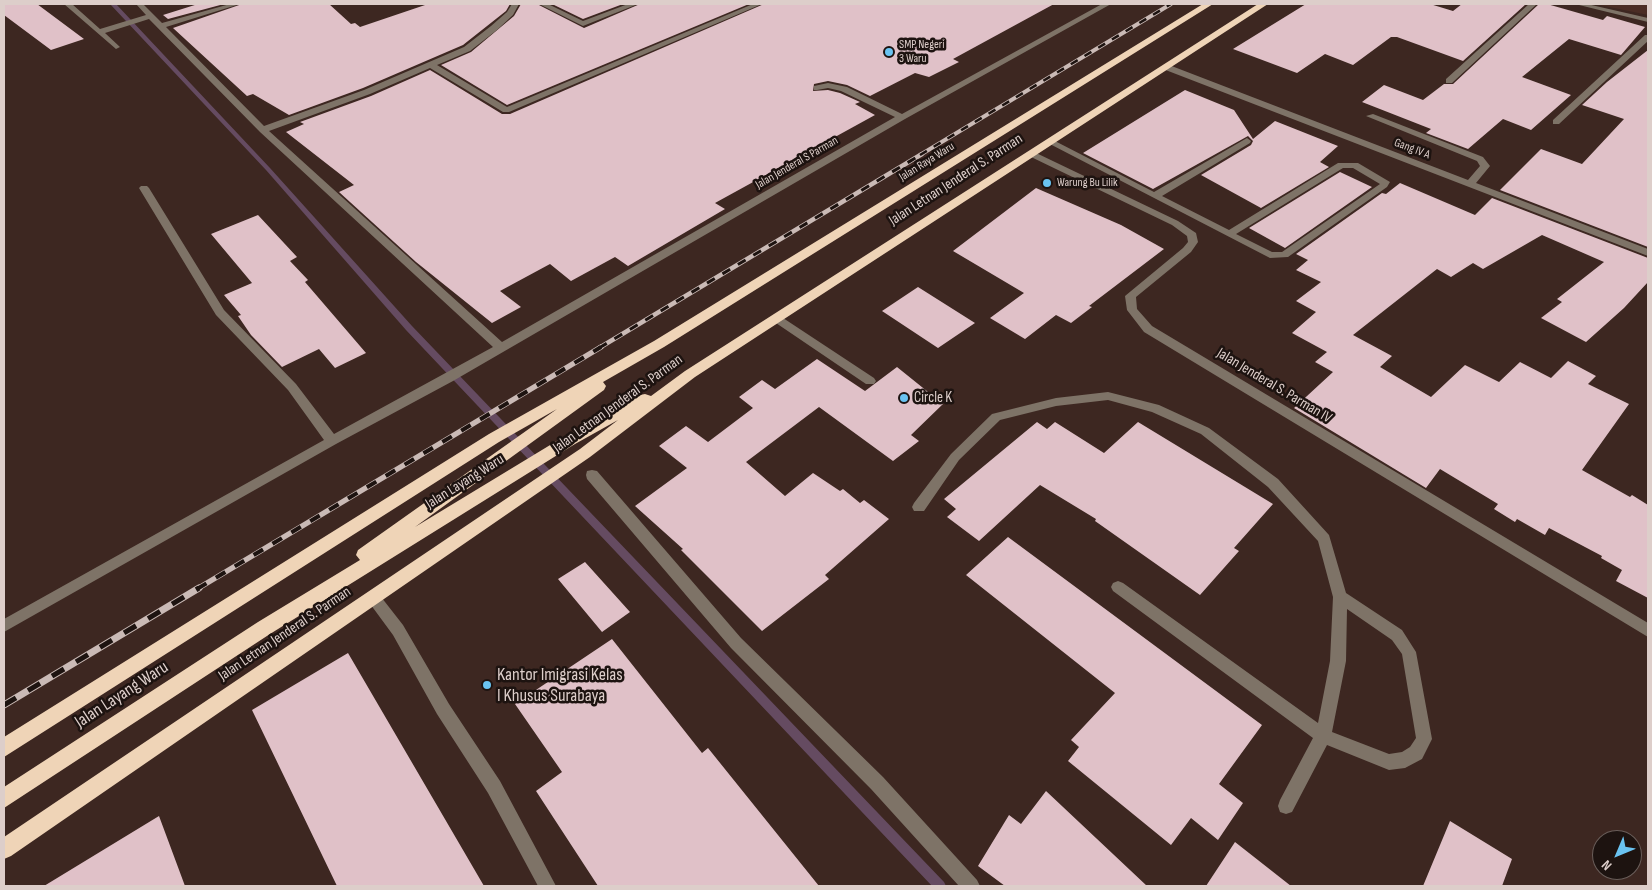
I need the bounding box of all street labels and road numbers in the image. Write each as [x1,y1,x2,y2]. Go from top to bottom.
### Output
street label: Jalan Letnan Jenderal S. Parman [886,130,1026,230]
street label: Jalan Jenderal S Parman [753,134,841,192]
street label: Gang IV A [1392,136,1432,162]
street label: Jalan Raya Waru [897,139,957,185]
street label: Jalan Jenderal S. Parman IV [1213,345,1335,427]
street label: Jalan Letnan Jenderal S. Parman [550,351,686,457]
street label: Jalan Layang Waru [422,451,508,513]
street label: Jalan Letnan Jenderal S. Parman [215,583,355,685]
street label: Jalan Layang Waru [71,657,173,733]

